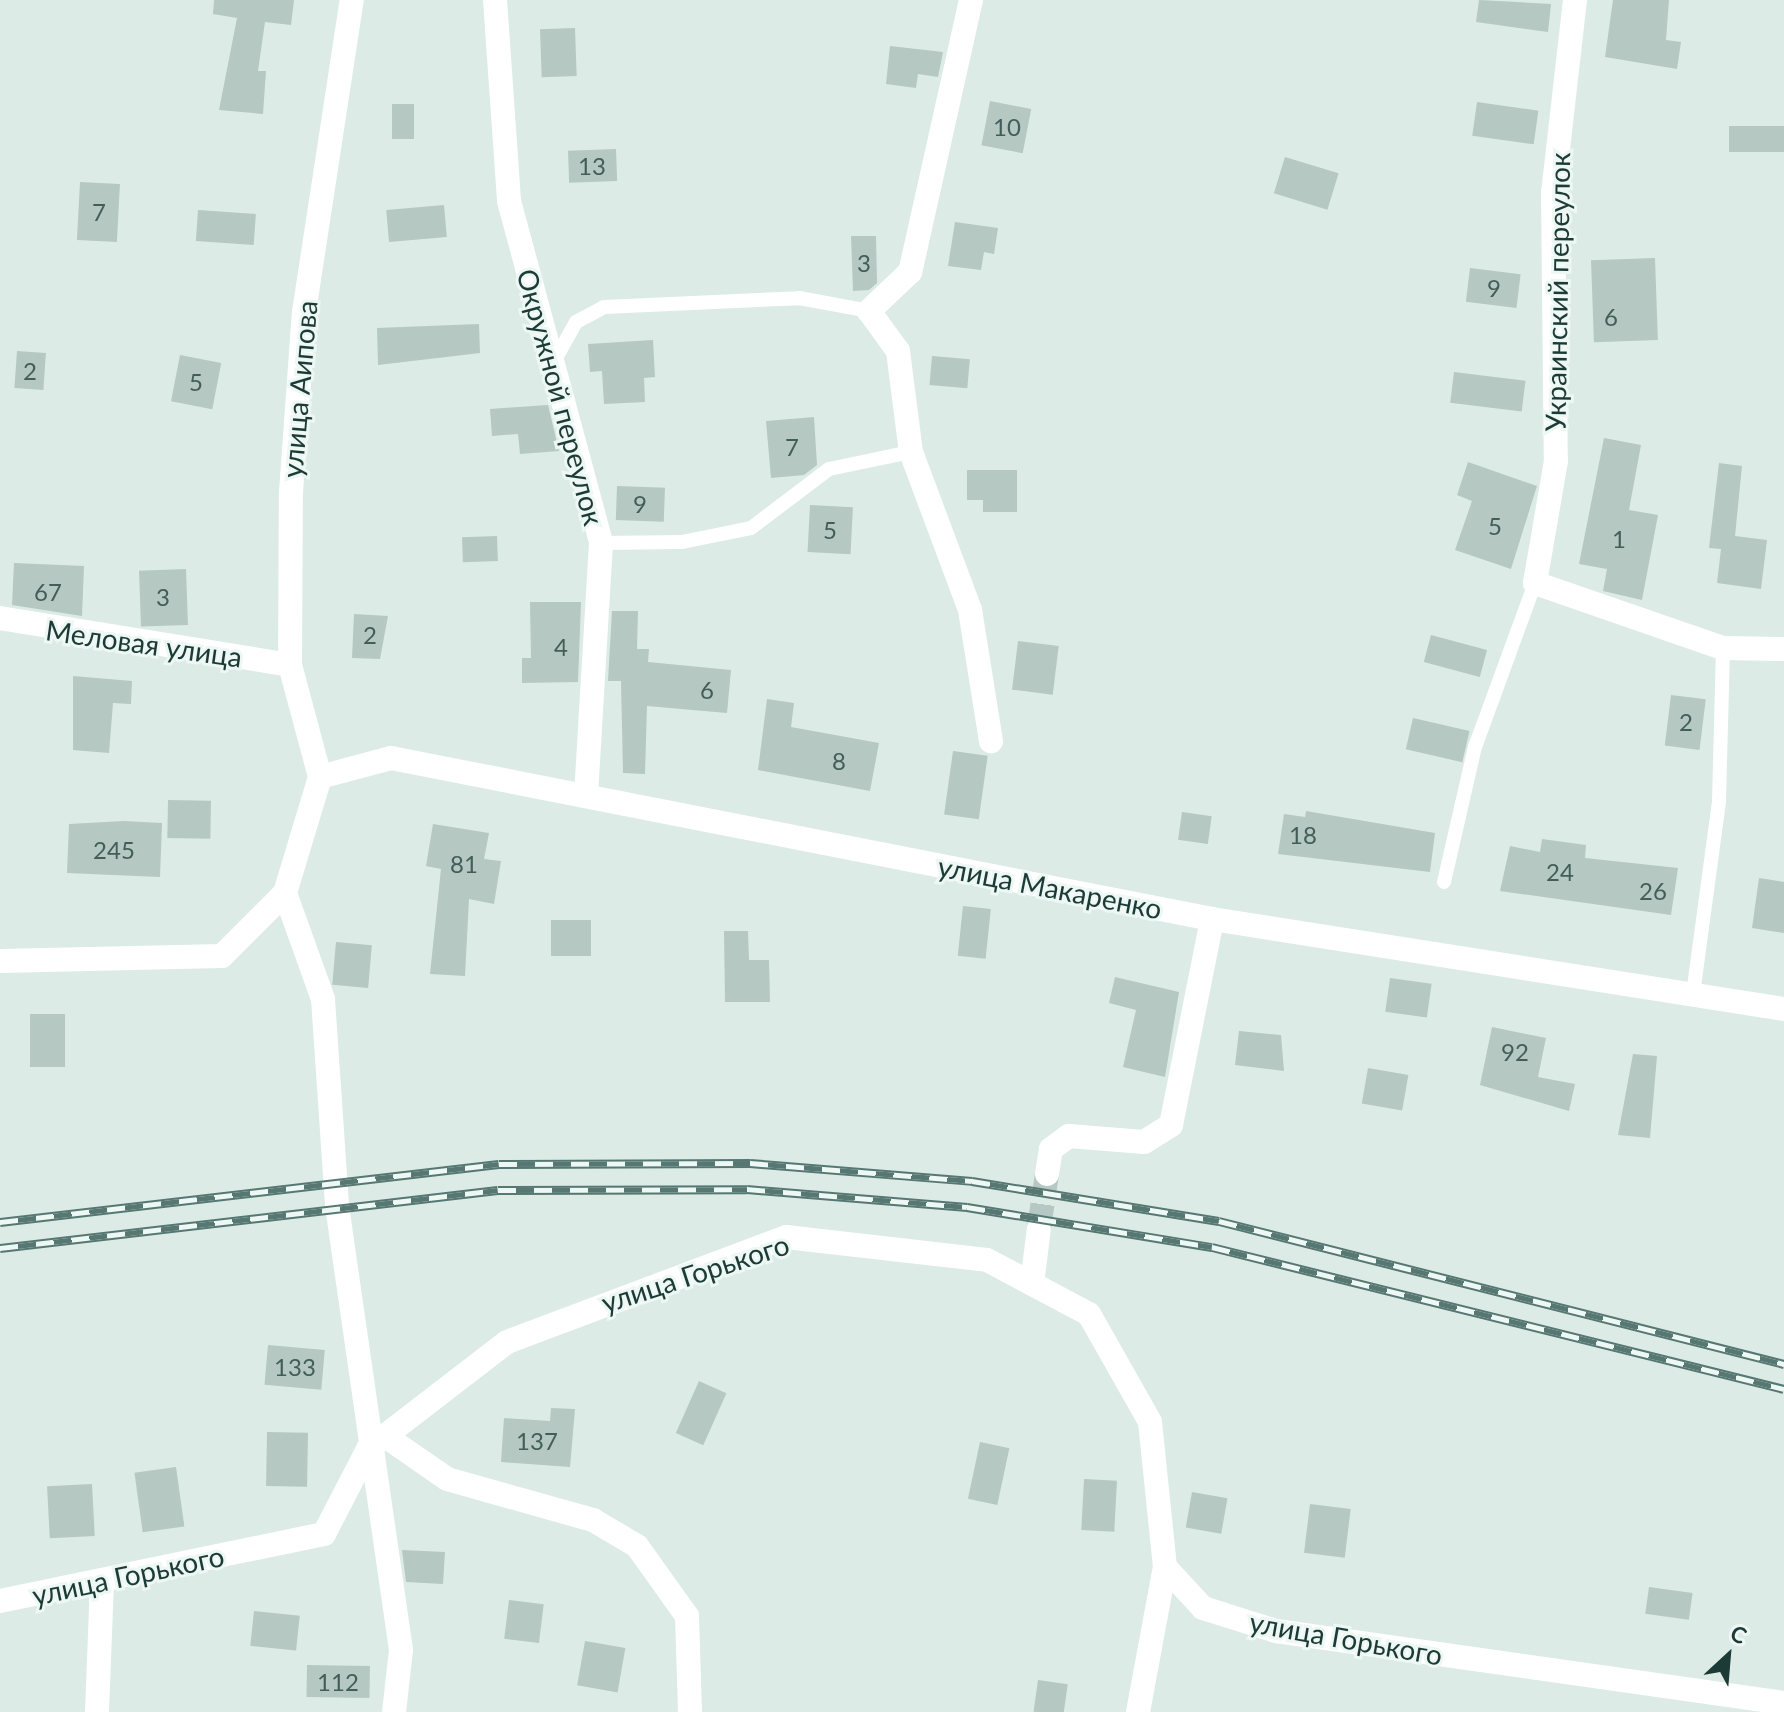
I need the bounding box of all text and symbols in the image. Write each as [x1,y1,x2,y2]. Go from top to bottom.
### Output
house number: 10 [993,113,1021,141]
house number: 13 [578,152,606,180]
street label: Украинский переулок [1538,152,1576,432]
house number: 7 [92,198,106,226]
house number: 3 [857,249,871,277]
street label: Окружной переулок [511,265,611,529]
house number: 9 [1487,274,1501,302]
street label: улица Аипова [275,299,323,479]
house number: 6 [1604,303,1618,331]
house number: 2 [23,357,37,385]
house number: 5 [189,368,203,396]
house number: 7 [785,433,799,461]
house number: 9 [633,490,647,518]
house number: 5 [1488,512,1502,540]
house number: 5 [823,516,837,544]
house number: 1 [1612,525,1626,553]
house number: 67 [34,578,62,606]
house number: 3 [156,583,170,611]
street label: Меловая улица [44,613,244,673]
house number: 2 [363,621,377,649]
house number: 4 [554,633,568,661]
house number: 6 [700,676,714,704]
house number: 2 [1679,708,1693,736]
house number: 8 [832,747,846,775]
house number: 18 [1289,821,1317,849]
house number: 245 [93,836,135,864]
street label: улица Макаренко [935,849,1165,925]
house number: 81 [450,850,478,878]
house number: 24 [1546,858,1574,886]
house number: 26 [1639,877,1667,905]
house number: 92 [1501,1038,1529,1066]
street label: улица Горького [597,1227,793,1319]
house number: 133 [274,1353,316,1381]
house number: 137 [516,1427,558,1455]
street label: улица Горького [29,1538,227,1612]
street label: улица Горького [1247,1604,1445,1672]
north arrow [1688,1616,1768,1696]
text: С [1726,1619,1751,1649]
house number: 112 [317,1668,359,1696]

